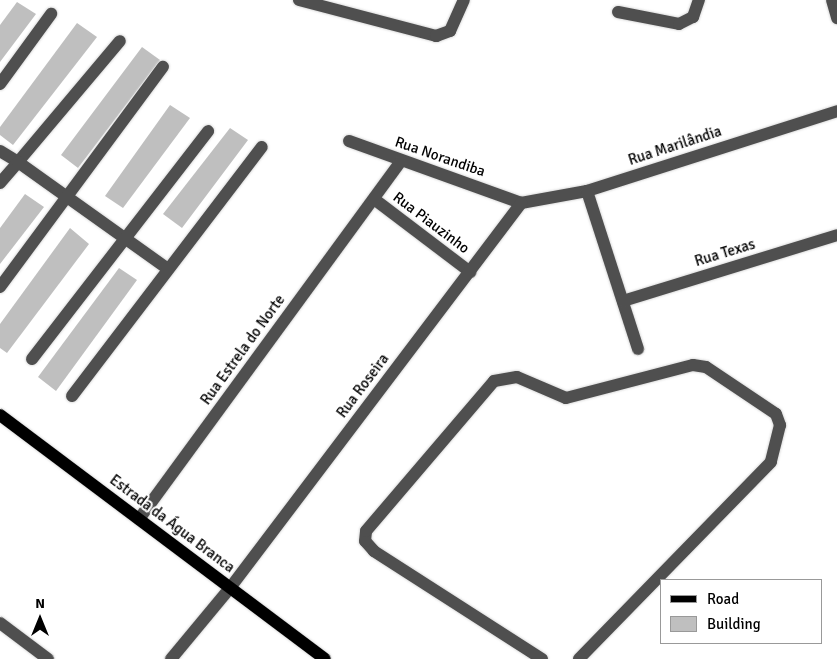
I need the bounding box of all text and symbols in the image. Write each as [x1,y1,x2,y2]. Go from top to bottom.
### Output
street label: Rua Marilândia [626,122,724,170]
street label: Rua Norandiba [392,133,488,181]
street label: Rua Piauzinho [389,188,473,258]
street label: Rua Texas [693,235,757,271]
street label: Rua Estrela do Norte [197,291,289,409]
street label: Rua Roseira [333,350,393,422]
street label: Estrada da Água Branca [106,471,238,577]
legend [660,579,822,644]
text: Road [707,590,739,608]
north arrow [15,594,65,644]
text: N [35,595,45,612]
text: Building [707,615,761,633]

